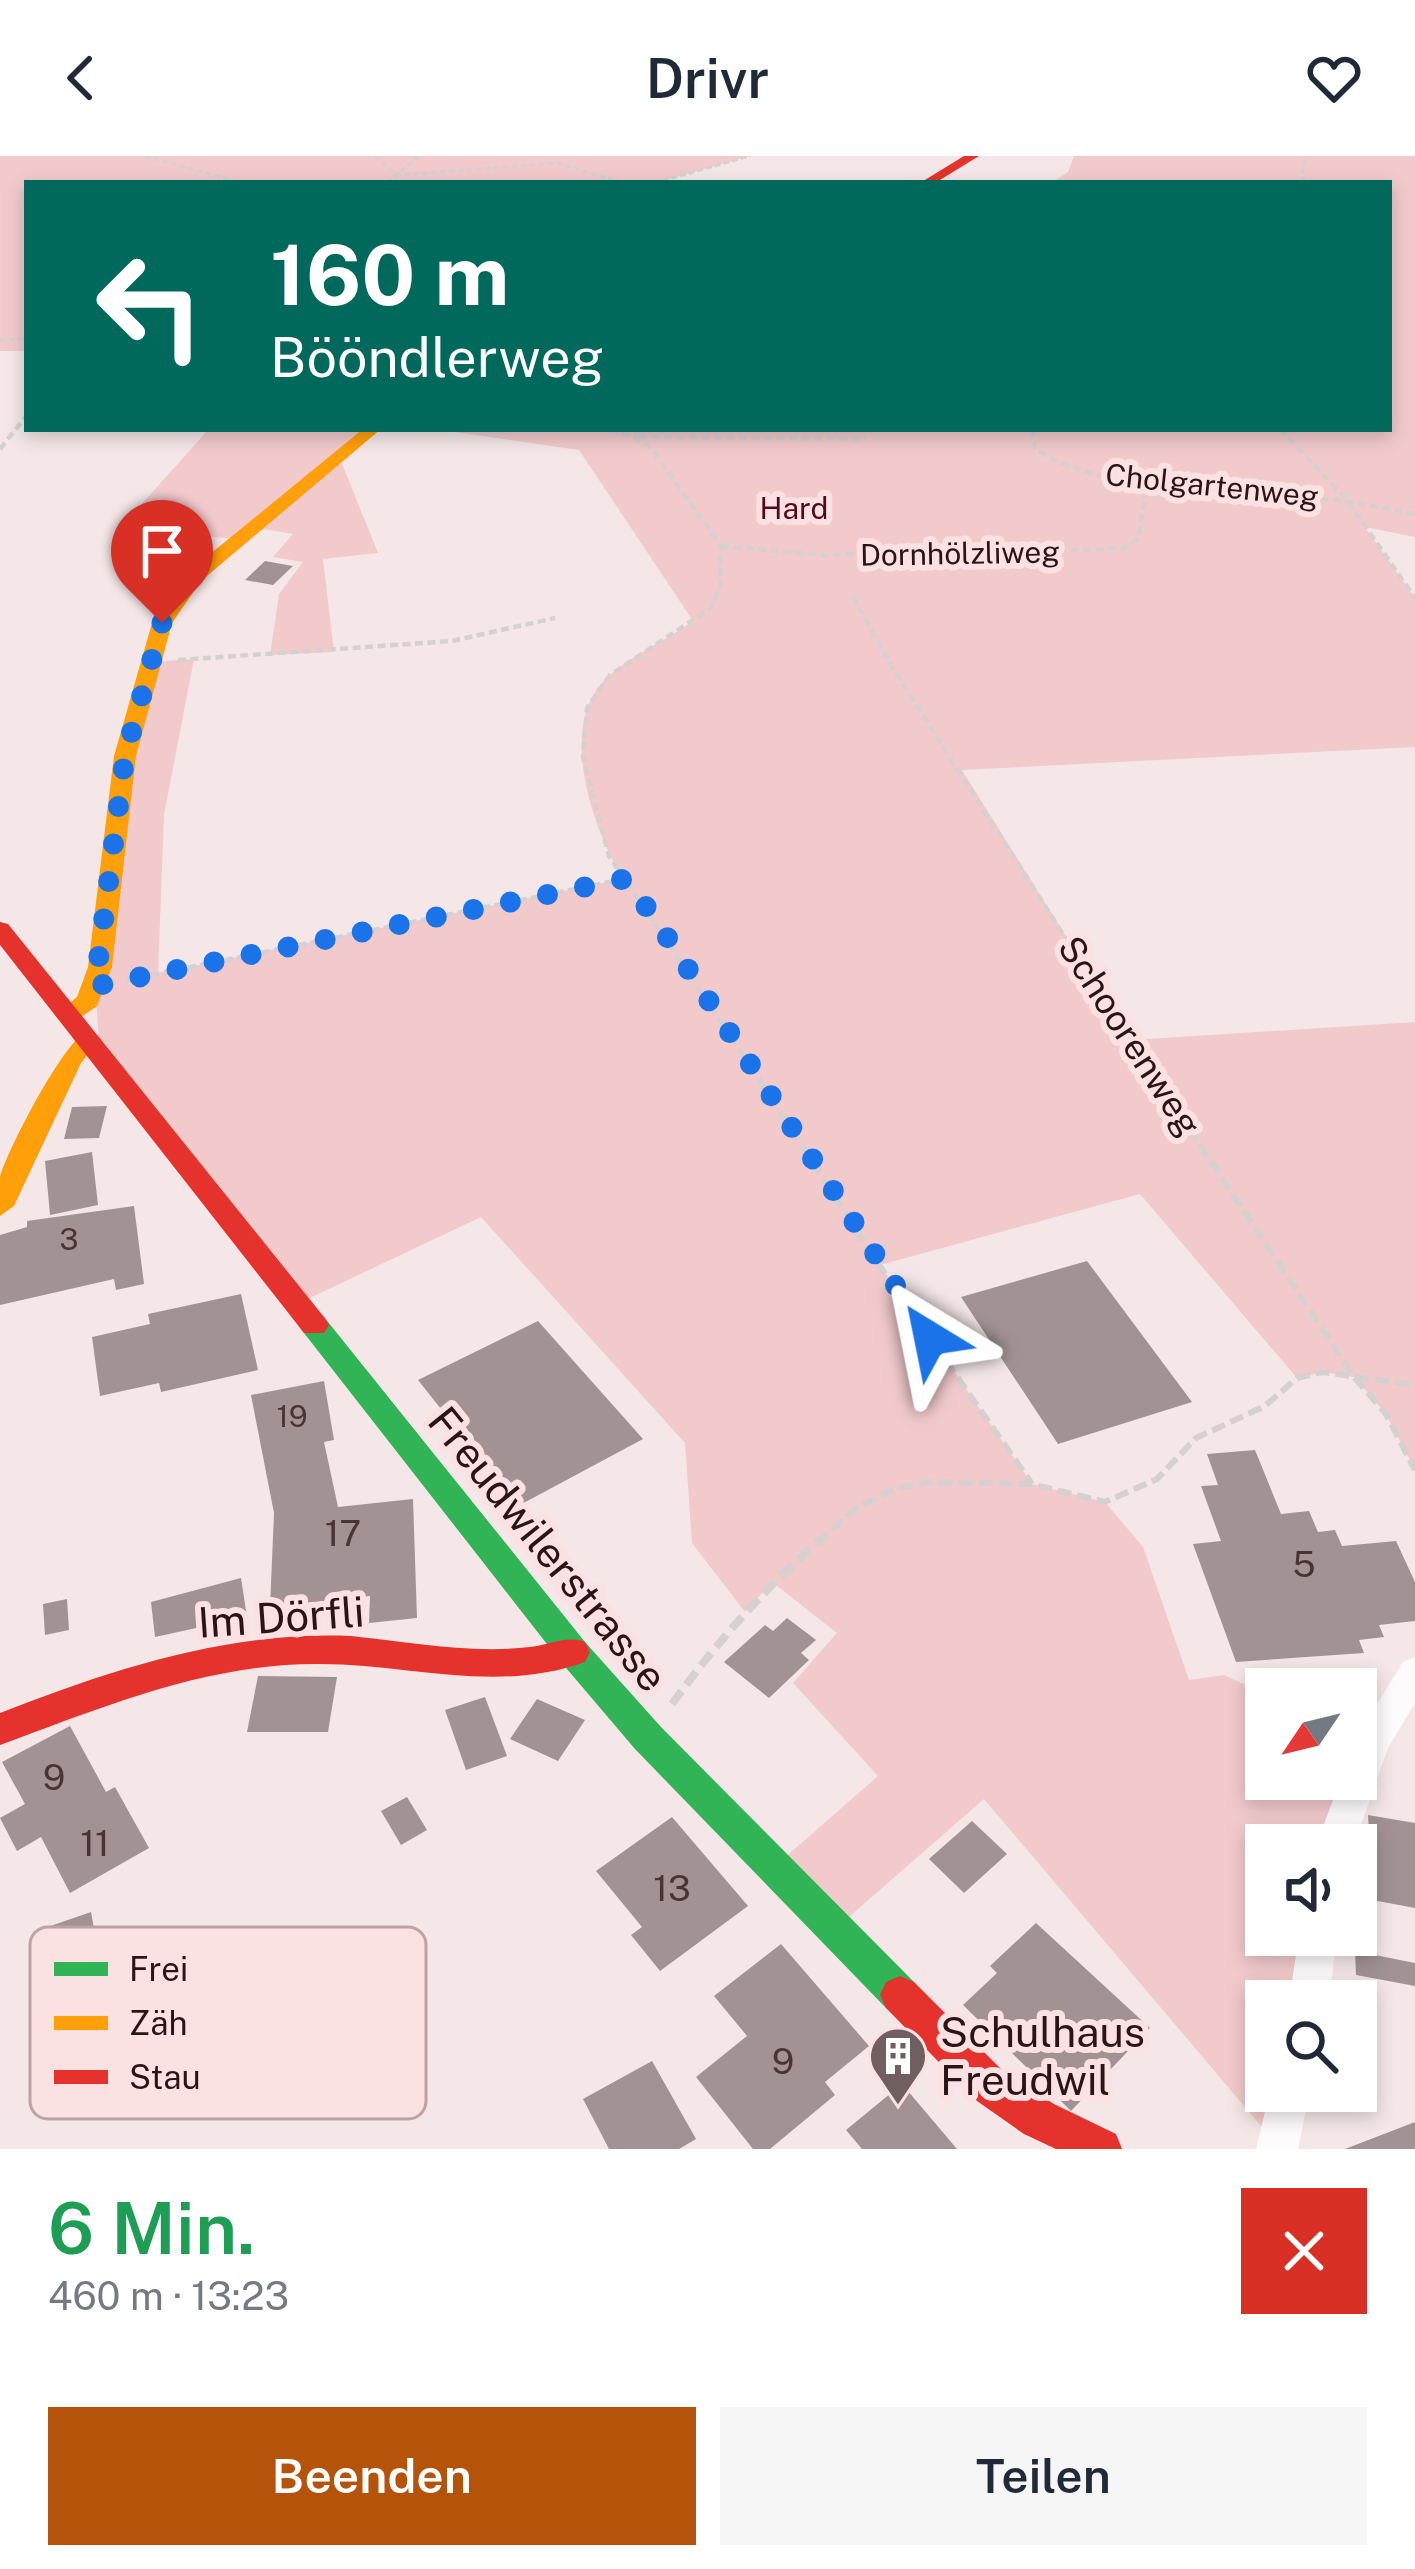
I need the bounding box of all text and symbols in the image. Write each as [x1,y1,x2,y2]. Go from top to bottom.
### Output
icon: back [48,45,114,111]
icon: heart [1301,45,1367,111]
text: Drivr [646,47,769,110]
text: 160 m [270,225,509,324]
icon: left [72,228,228,384]
text: Bööndlerweg [270,326,604,389]
street label: Cholgartenweg [1104,456,1321,514]
park label: Hard [760,490,828,526]
pin [111,500,213,623]
icon: arrive [129,518,195,584]
street label: Dornhölzliweg [860,533,1060,573]
street label: Schoorenweg [1050,928,1210,1144]
house number: 3 [60,1221,78,1257]
position arrow [867,1275,993,1401]
street label: Freudwilerstrasse [419,1397,678,1701]
house number: 19 [277,1398,307,1434]
house number: 17 [325,1512,361,1554]
house number: 5 [1292,1543,1316,1585]
street label: Im Dörfli [196,1586,366,1647]
north arrow [1245,1668,1377,1800]
map controls [1245,1668,1377,2112]
house number: 9 [43,1756,65,1798]
house number: 11 [80,1822,110,1864]
button: sound [1245,1824,1377,1956]
house number: 13 [653,1867,691,1909]
legend [30,1927,426,2119]
text: Frei [129,1950,188,1988]
button: search [1245,1980,1377,2112]
text: Zäh [129,2004,187,2042]
place label: Schulhaus Freudwil [940,2007,1145,2104]
building icon: Schulhaus Freudwil [867,2025,929,2107]
house number: 9 [772,2040,794,2082]
text: Stau [129,2058,201,2096]
text: 6 Min. [48,2186,255,2270]
button: close [1241,2188,1367,2314]
text: 460 m · 13:23 [48,2273,289,2319]
button: Beenden [48,2407,696,2545]
button: Teilen [720,2407,1367,2545]

